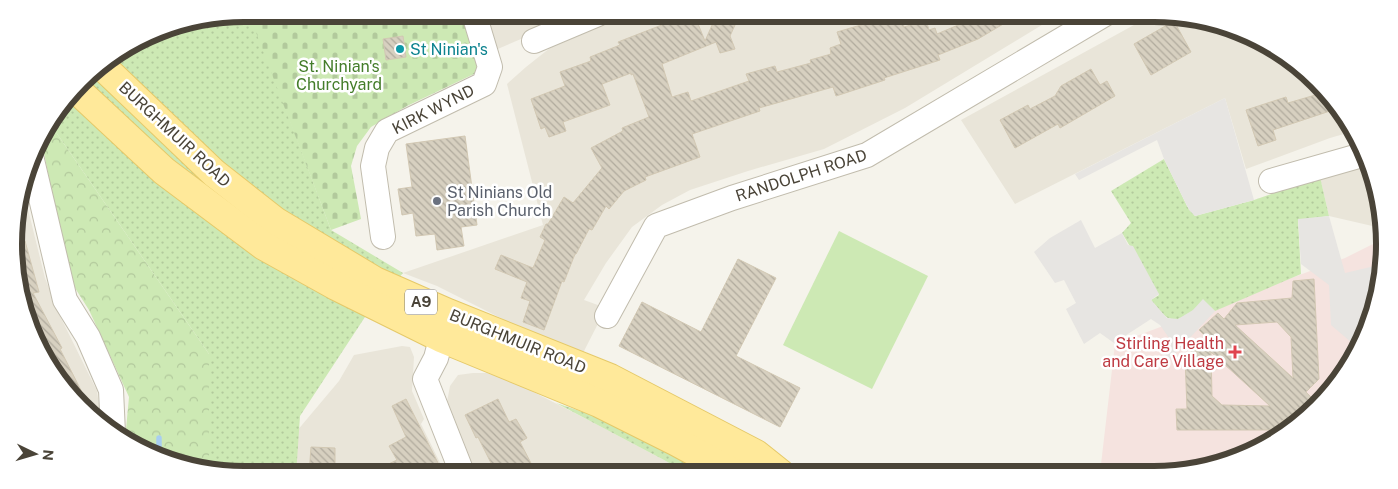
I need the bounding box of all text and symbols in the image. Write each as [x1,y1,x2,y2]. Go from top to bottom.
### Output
place label: St Ninian's [410,40,488,59]
marker: St Ninian's [394,43,406,55]
park label: St. Ninian's Churchyard [296,57,382,94]
street label: BURGHMUIR ROAD [115,78,234,191]
street label: KIRK WYND [389,81,477,138]
street label: RANDOLPH ROAD [733,145,869,206]
place label: St Ninians Old Parish Church [447,183,552,220]
marker: St Ninians Old Parish Church [431,195,443,207]
road number: A9 [405,290,437,314]
street label: BURGHMUIR ROAD [447,305,589,378]
place label: Stirling Health and Care Village [1102,334,1224,371]
marker: Stirling Health and Care Village [1228,345,1242,359]
north arrow [10,429,60,479]
text: N [40,449,56,461]

